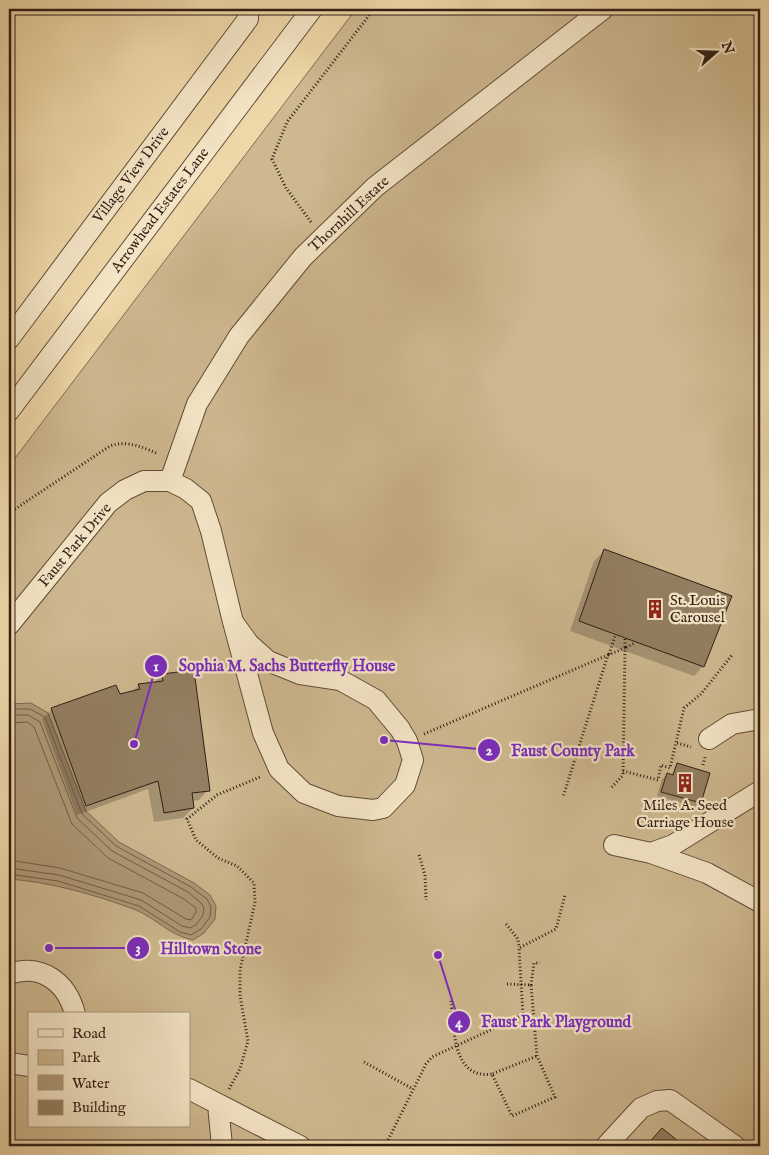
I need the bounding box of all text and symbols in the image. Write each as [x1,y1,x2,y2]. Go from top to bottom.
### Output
north arrow [692,28,742,78]
text: N [716,38,738,57]
street label: Village View Drive [88,123,173,228]
street label: Arrowhead Estates Lane [106,144,213,277]
street label: Thornhill Estate [305,172,393,256]
street label: Faust Park Drive [34,499,116,591]
place label: St. Louis Carousel [670,591,726,627]
building icon: St. Louis Carousel [644,598,666,620]
callout: Sophia M. Sachs Butterfly House [144,650,405,681]
text: 1 [153,657,159,676]
text: Sophia M. Sachs Butterfly House [179,657,396,677]
callout: Faust County Park [476,734,645,765]
text: 2 [485,741,493,760]
text: Faust County Park [511,742,635,762]
building icon: Miles A. Seed Carriage House [674,772,696,794]
place label: Miles A. Seed Carriage House [636,796,734,832]
callout: Hilltown Stone [125,933,271,964]
text: 3 [135,939,141,958]
text: Hilltown Stone [160,940,262,960]
callout: Faust Park Playground [446,1006,641,1037]
legend [28,1012,190,1128]
text: 4 [455,1013,463,1032]
text: Faust Park Playground [481,1013,632,1033]
text: Road [72,1024,107,1043]
text: Park [72,1048,102,1067]
text: Water [72,1074,110,1093]
text: Building [72,1098,127,1117]

